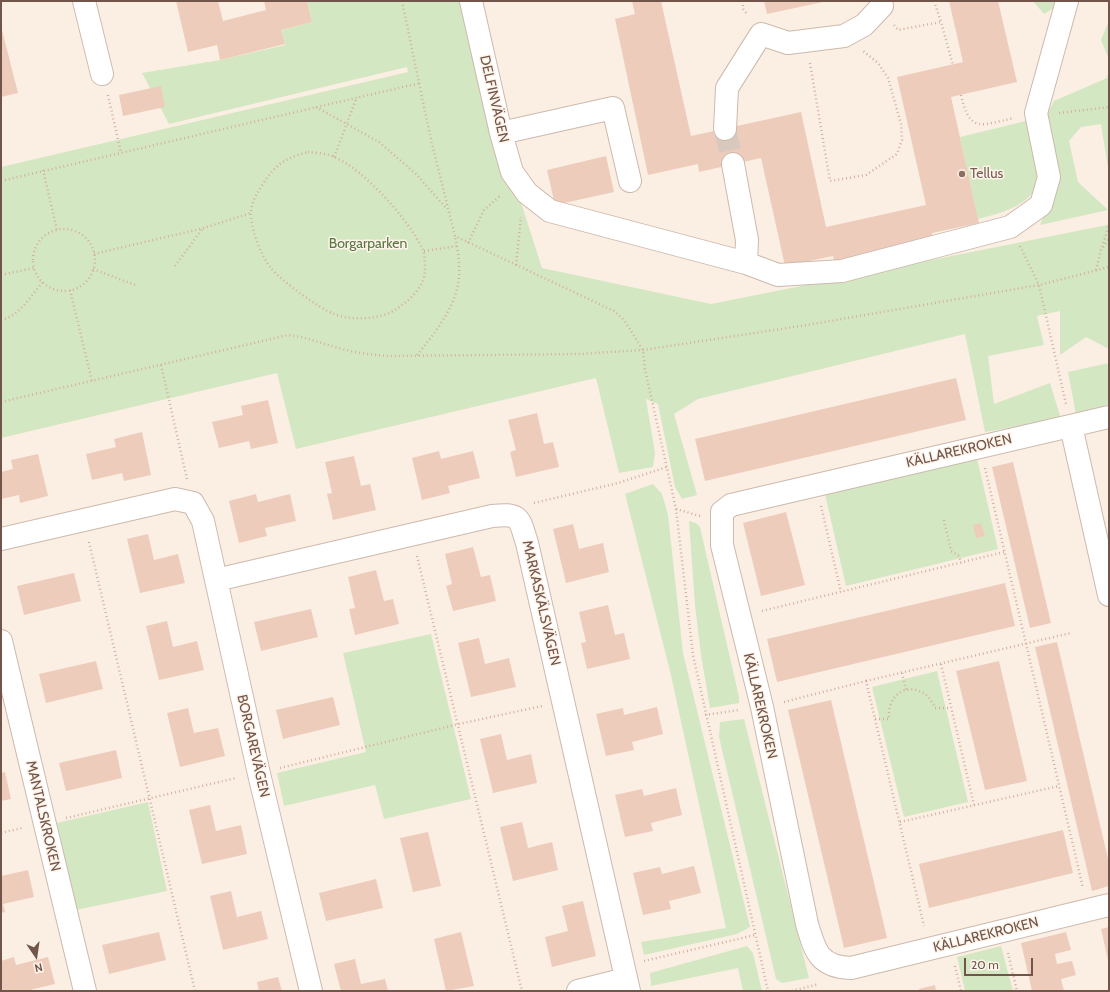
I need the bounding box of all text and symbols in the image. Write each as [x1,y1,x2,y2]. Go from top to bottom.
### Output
street label: DELFINVÄGEN [476,54,512,144]
place label: Tellus [970,166,1003,182]
marker: Tellus [957,169,967,179]
park label: Borgarparken [329,236,407,252]
street label: KÄLLAREKROKEN [904,431,1014,471]
street label: MARKASKÄLSVÄGEN [518,539,564,667]
street label: KÄLLAREKROKEN [740,651,780,761]
street label: BORGAREVÄGEN [233,693,273,799]
street label: MANTALSKROKEN [22,759,64,873]
street label: KÄLLAREKROKEN [932,914,1040,956]
north arrow [16,936,56,976]
scale bar [966,950,1035,976]
text: 20 m [971,957,999,972]
text: N [33,960,44,975]

